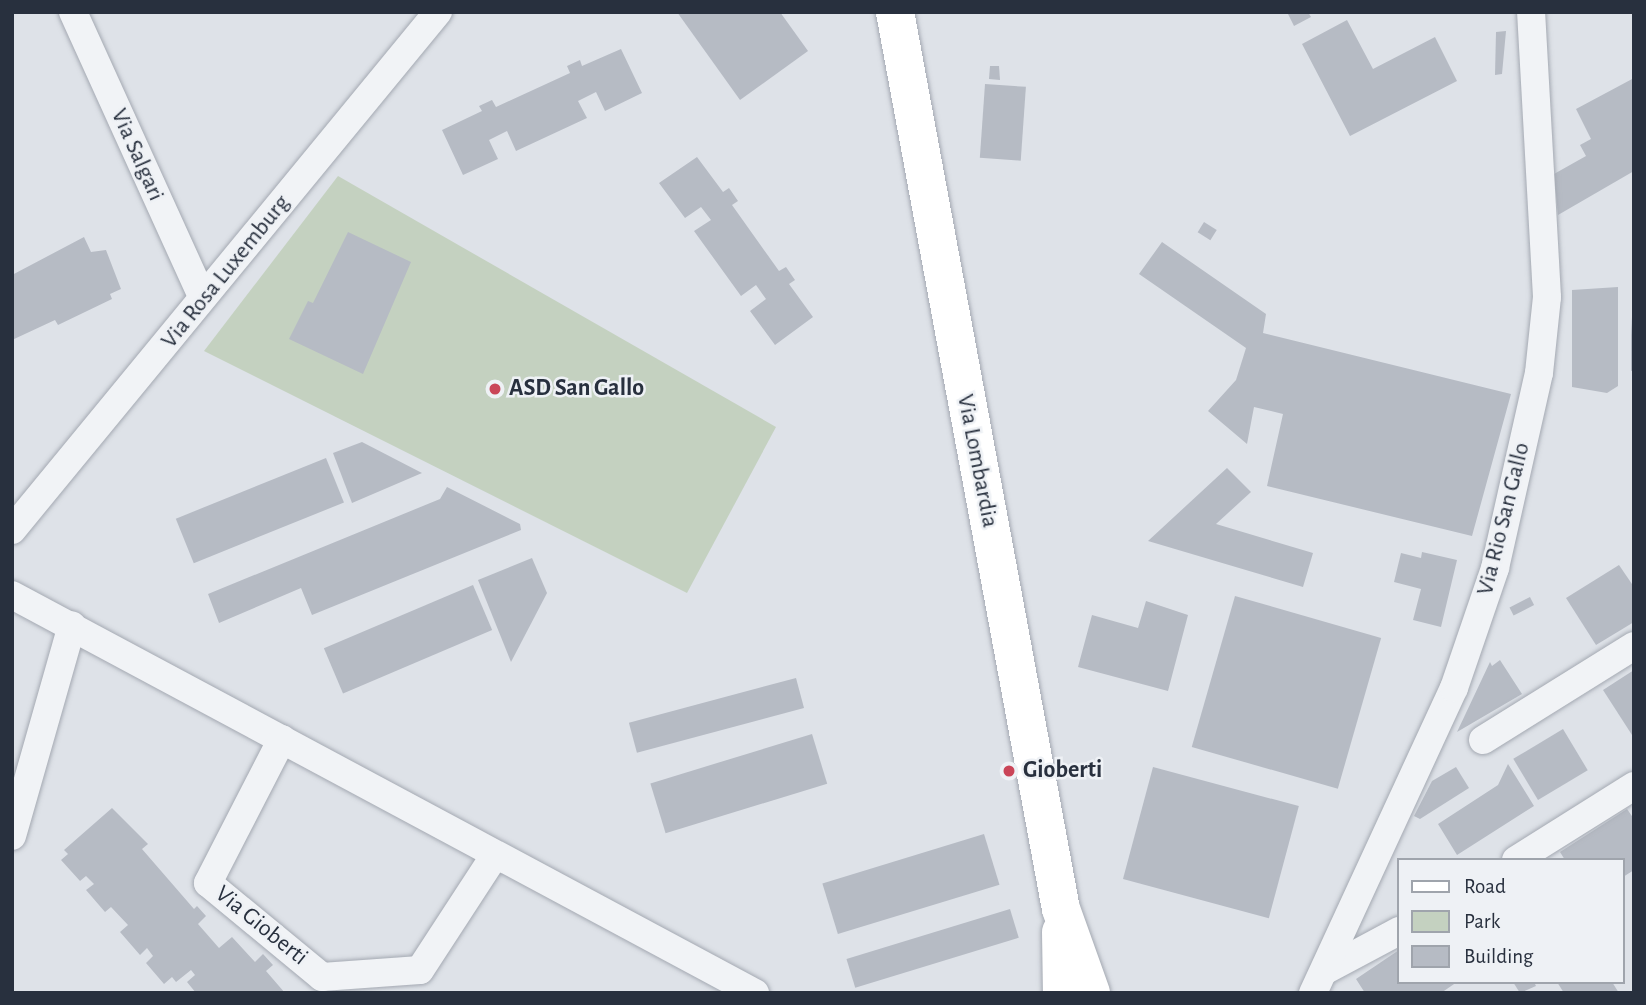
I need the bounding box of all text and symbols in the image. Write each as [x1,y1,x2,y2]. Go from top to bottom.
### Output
street label: Via Salgari [104,104,170,206]
street label: Via Rosa Luxemburg [155,190,297,354]
place label: ASD San Gallo [509,375,644,403]
marker: ASD San Gallo [487,381,503,397]
street label: Via Lombardia [950,392,1004,530]
street label: Via Rio San Gallo [1471,440,1537,598]
place label: Gioberti [1023,757,1102,785]
marker: Gioberti [1001,763,1017,779]
legend [1398,858,1625,984]
text: Road [1464,876,1506,897]
street label: Via Gioberti [209,880,313,972]
text: Park [1464,911,1500,932]
text: Building [1464,946,1533,967]

